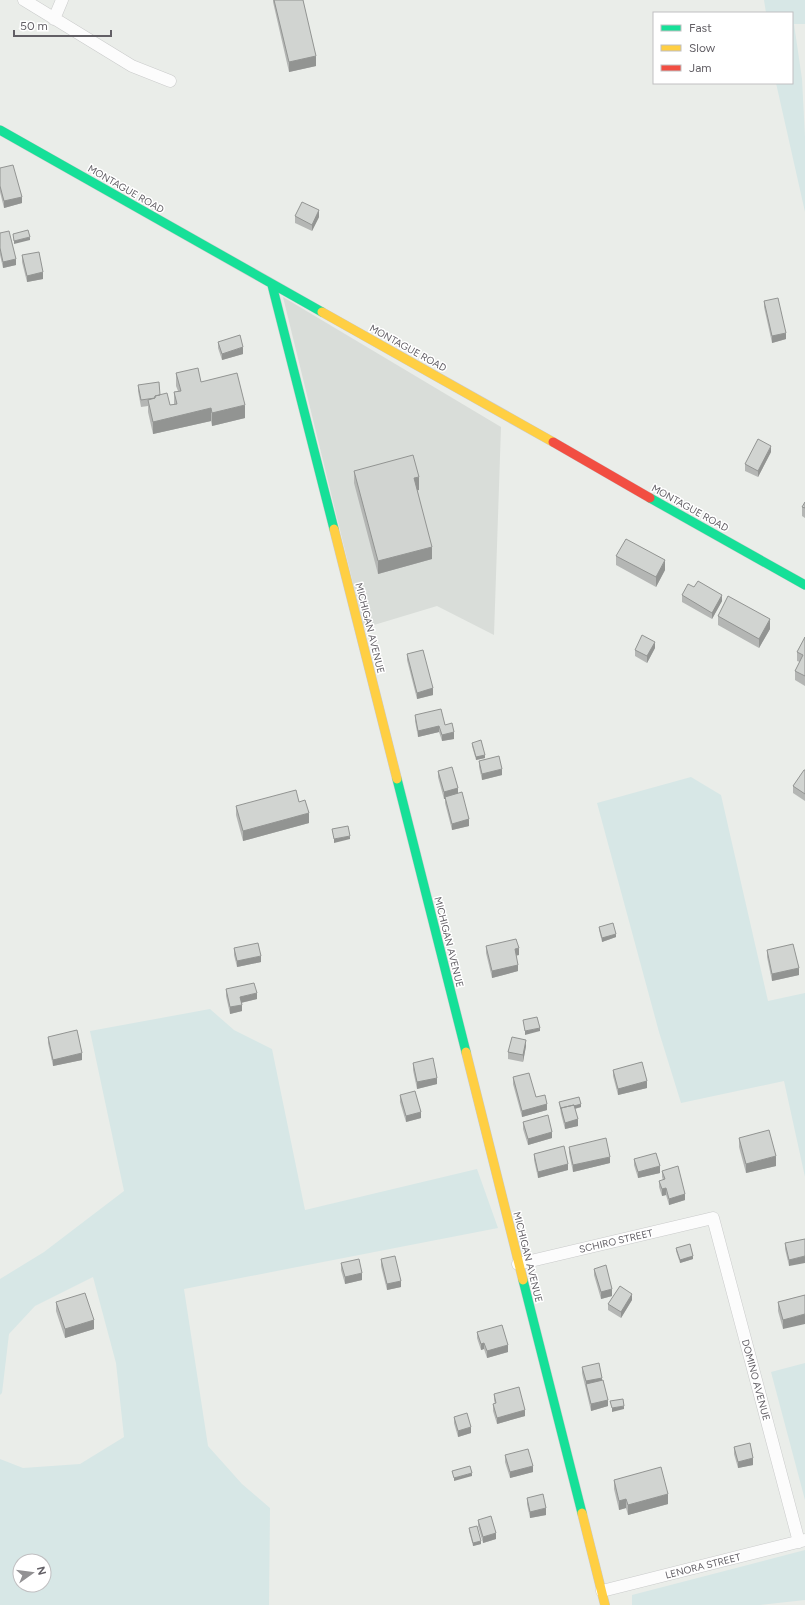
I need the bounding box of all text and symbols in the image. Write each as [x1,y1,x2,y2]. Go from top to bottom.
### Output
scale bar [14,12,111,38]
legend [653,12,793,84]
text: 50 m [20,19,48,33]
text: Fast [689,21,712,35]
text: Slow [689,41,716,55]
text: Jam [689,61,712,75]
street label: MONTAGUE ROAD [85,162,167,216]
street label: MONTAGUE ROAD [367,321,449,375]
street label: MONTAGUE ROAD [649,481,731,535]
street label: MICHIGAN AVENUE [352,581,388,675]
street label: MICHIGAN AVENUE [431,895,467,989]
street label: MICHIGAN AVENUE [510,1210,546,1304]
street label: SCHIRO STREET [578,1226,655,1256]
street label: DOMINO AVENUE [739,1338,773,1422]
street label: LENORA STREET [664,1550,743,1582]
north arrow [12,1553,52,1593]
text: N [34,1565,49,1576]

